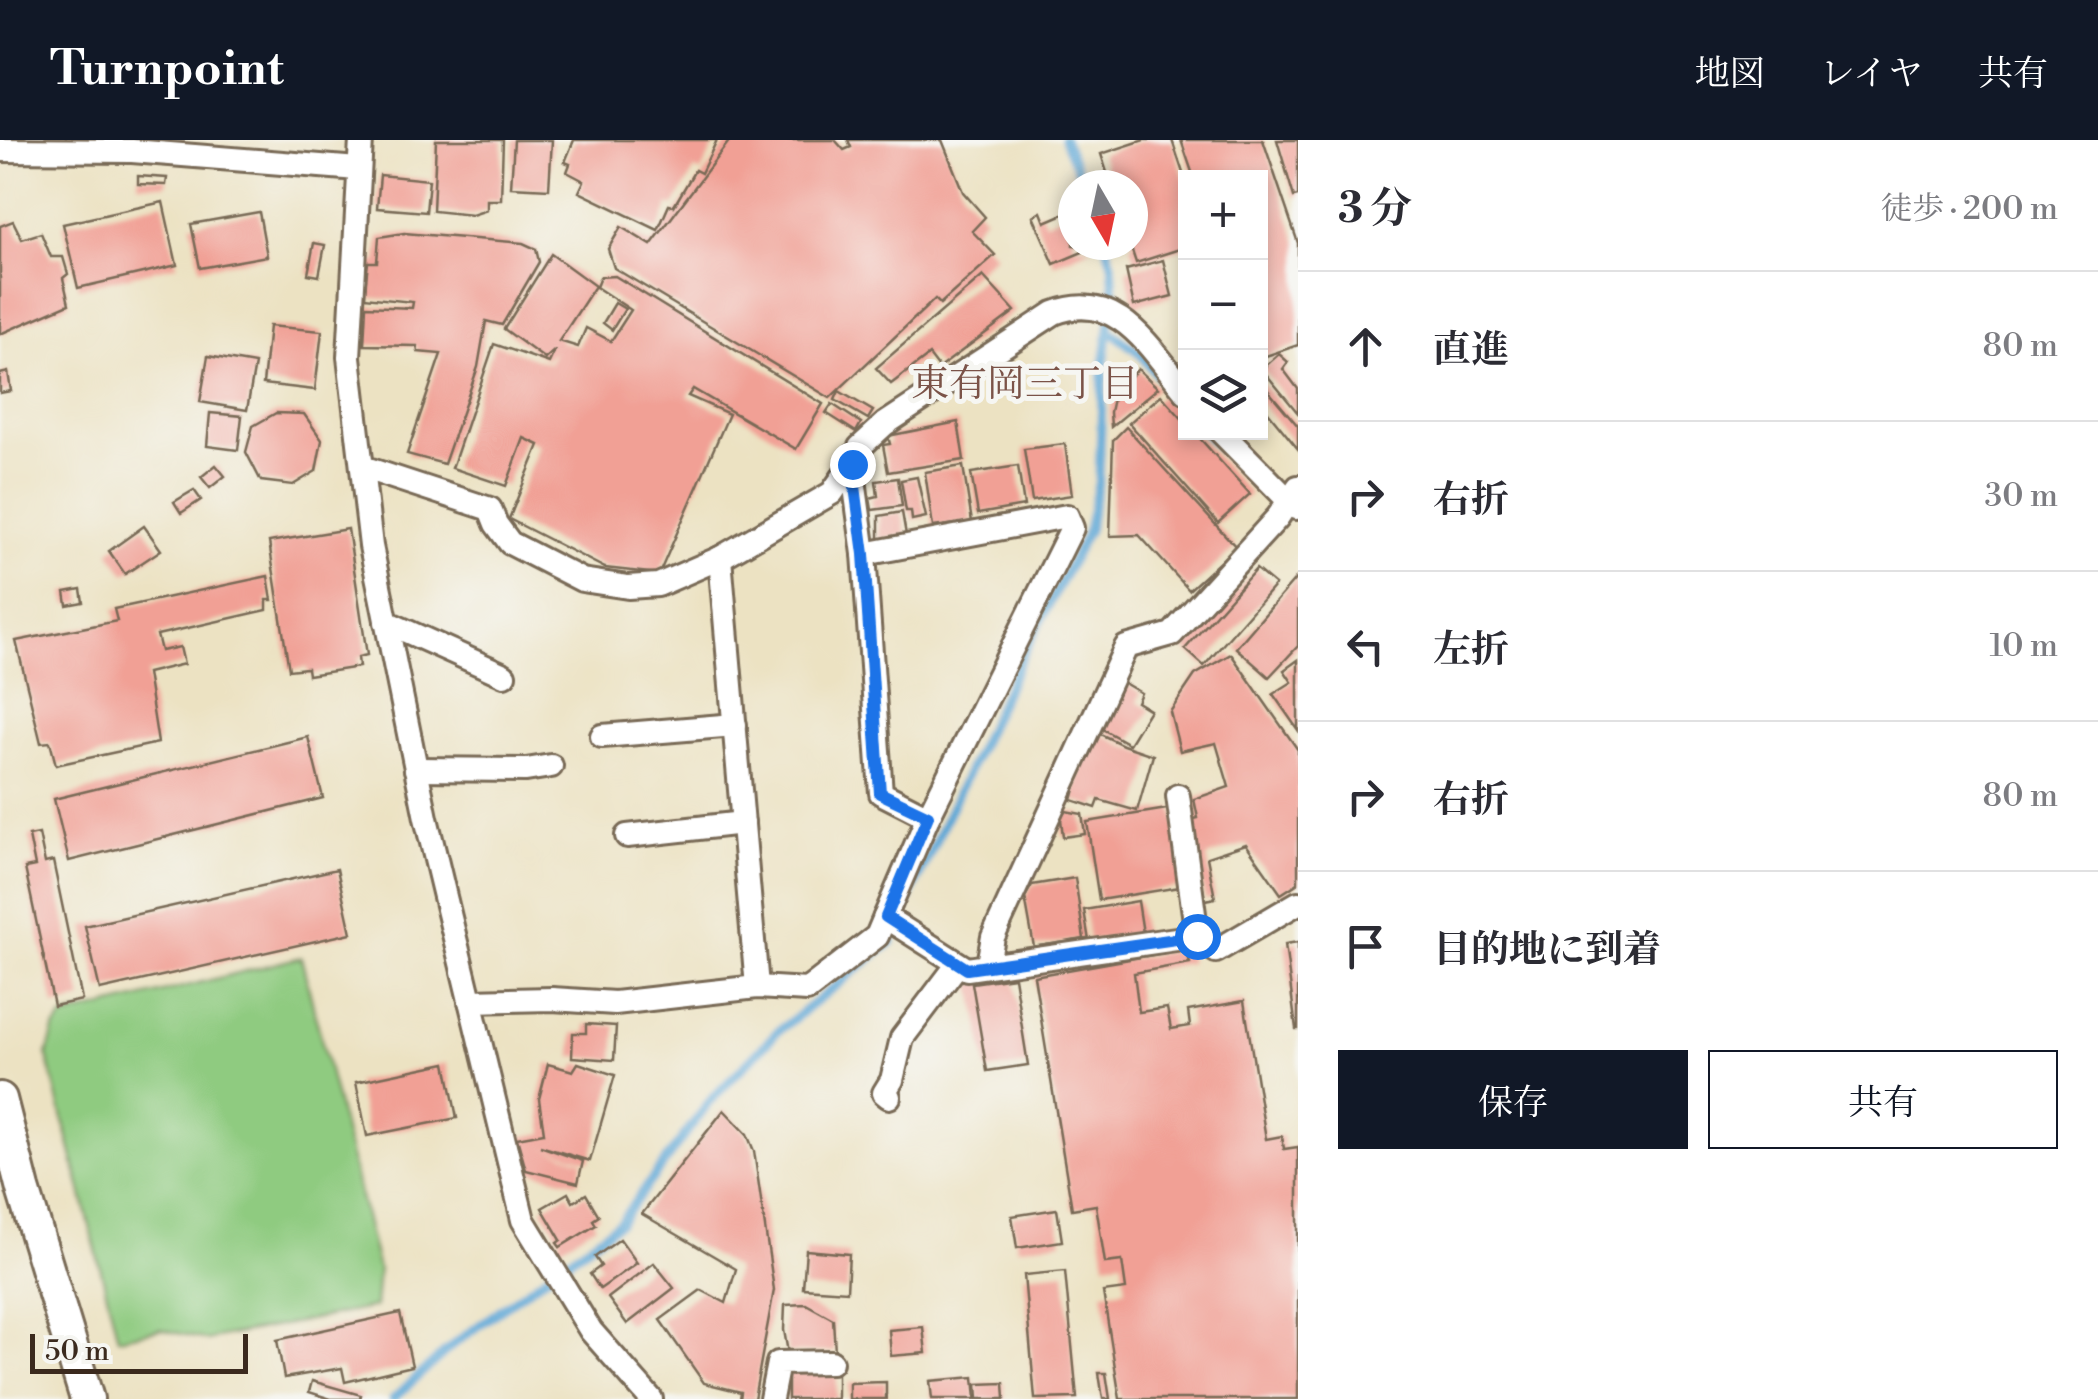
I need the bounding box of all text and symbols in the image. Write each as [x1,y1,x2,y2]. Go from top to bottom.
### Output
text: Turnpoint [50,40,284,100]
text: 地図 [1695,53,1765,96]
text: レイヤ [1820,53,1923,96]
text: 共有 [1978,53,2048,96]
north arrow [1058,170,1148,260]
map controls [1178,170,1268,440]
button: + [1178,170,1268,260]
text: 3 分 [1338,183,1412,236]
text: 徒歩 · 200 m [1880,189,2058,229]
button: − [1178,260,1268,350]
icon: ahead [1338,319,1393,374]
text: 80 m [1983,326,2058,366]
text: 直進 [1433,327,1509,374]
button: layers [1178,350,1268,440]
district label: 東有岡三丁目 [911,361,1139,408]
route end [830,442,876,488]
icon: right [1338,469,1393,524]
text: 30 m [1984,476,2058,516]
text: 右折 [1433,477,1509,524]
icon: left [1338,619,1393,674]
text: 10 m [1989,626,2058,666]
text: 左折 [1433,627,1509,674]
icon: right [1338,769,1393,824]
text: 80 m [1983,776,2058,816]
text: 右折 [1433,777,1509,824]
route start [1175,914,1221,960]
icon: arrive [1338,919,1393,974]
text: 目的地に到着 [1433,927,1661,974]
button: 保存 [1338,1050,1688,1149]
button: 共有 [1708,1050,2058,1149]
scale bar [30,1329,248,1374]
text: 50 m [45,1334,109,1369]

